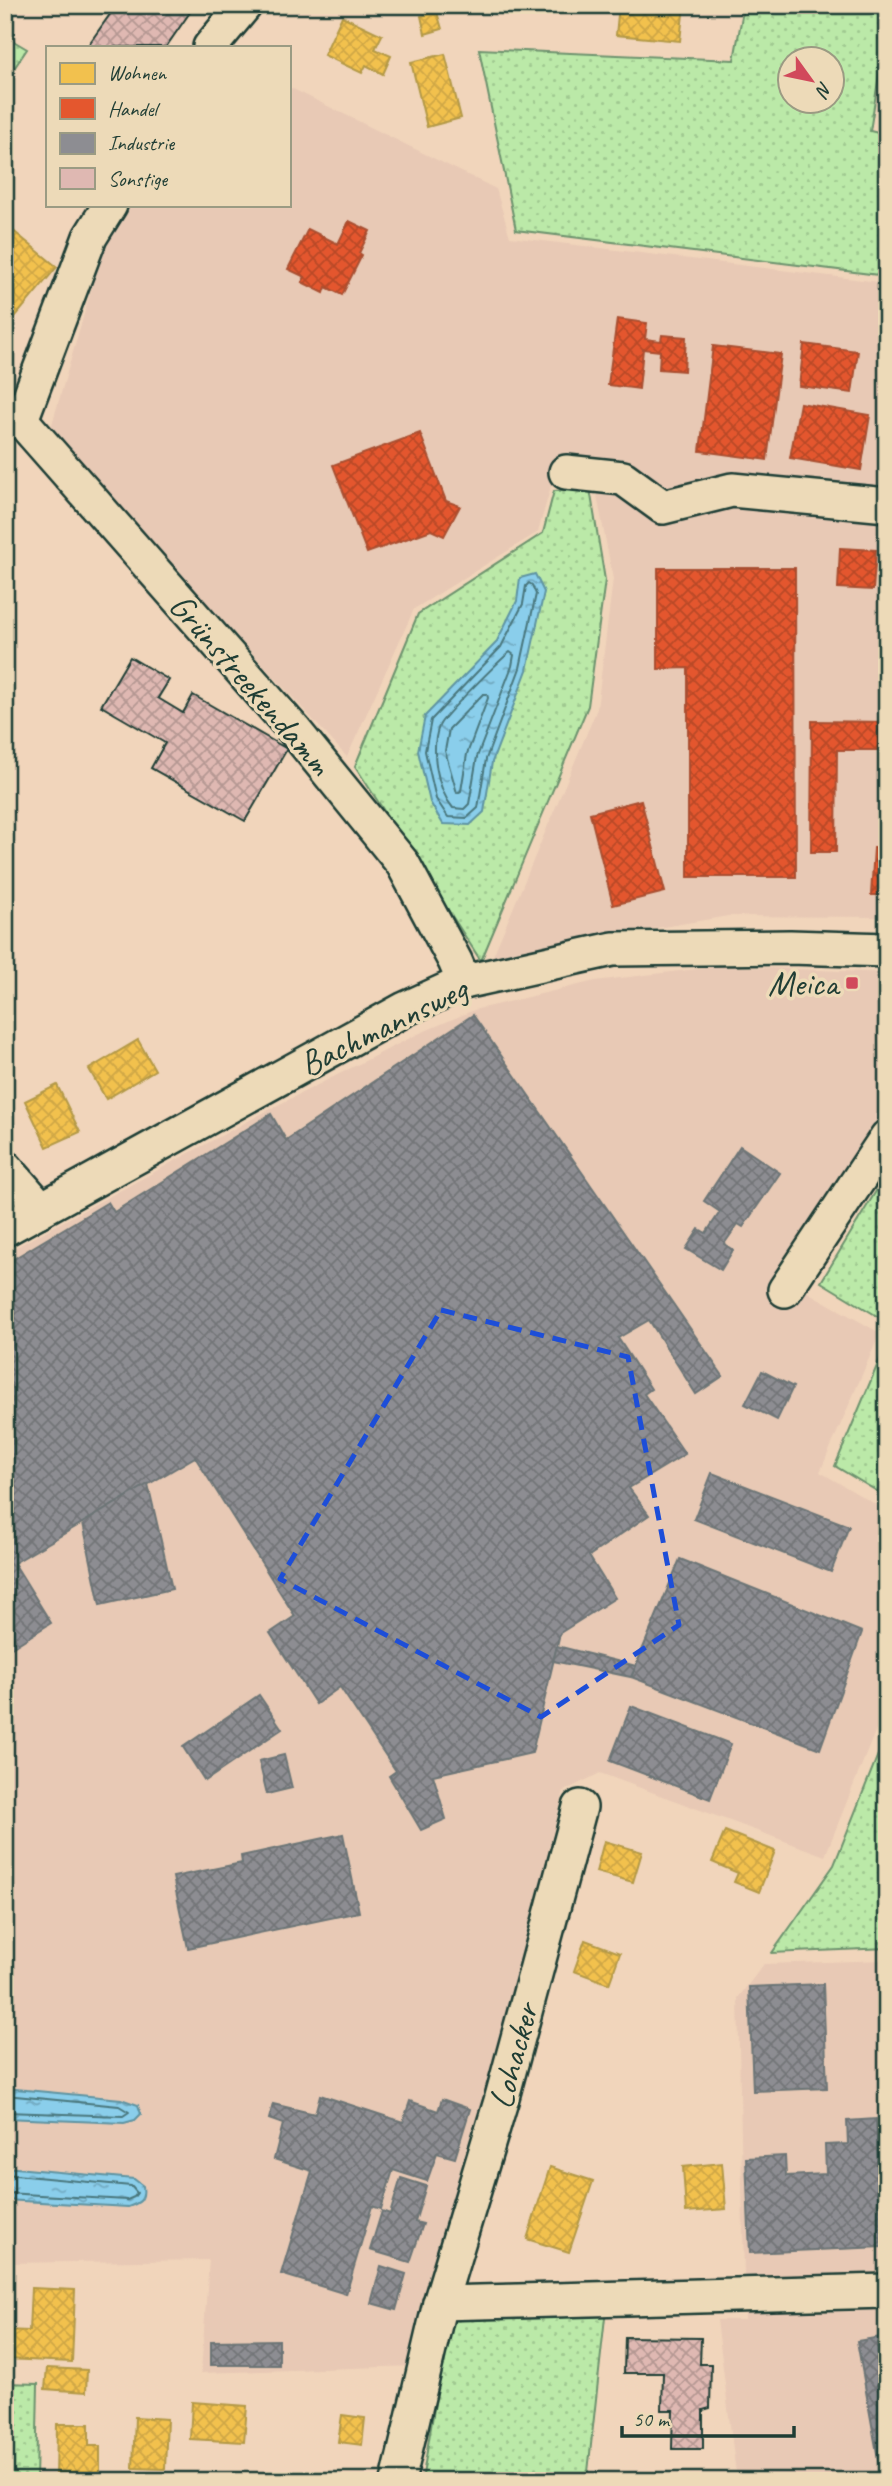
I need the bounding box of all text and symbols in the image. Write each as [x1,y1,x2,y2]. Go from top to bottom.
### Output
legend [46,46,290,206]
north arrow [776,46,846,116]
text: Wohnen [108,60,168,86]
text: N [809,77,838,103]
text: Handel [108,96,161,122]
text: Industrie [108,130,175,156]
text: Sonstige [108,166,168,192]
street label: Grünstreekendamm [159,584,343,786]
place label: Meica [768,961,841,1006]
street label: Bachmannsweg [292,965,477,1086]
marker: Meica [844,975,860,991]
street label: Lohacker [478,1996,550,2113]
scale bar [622,2395,794,2439]
text: 50 m [633,2406,671,2432]

